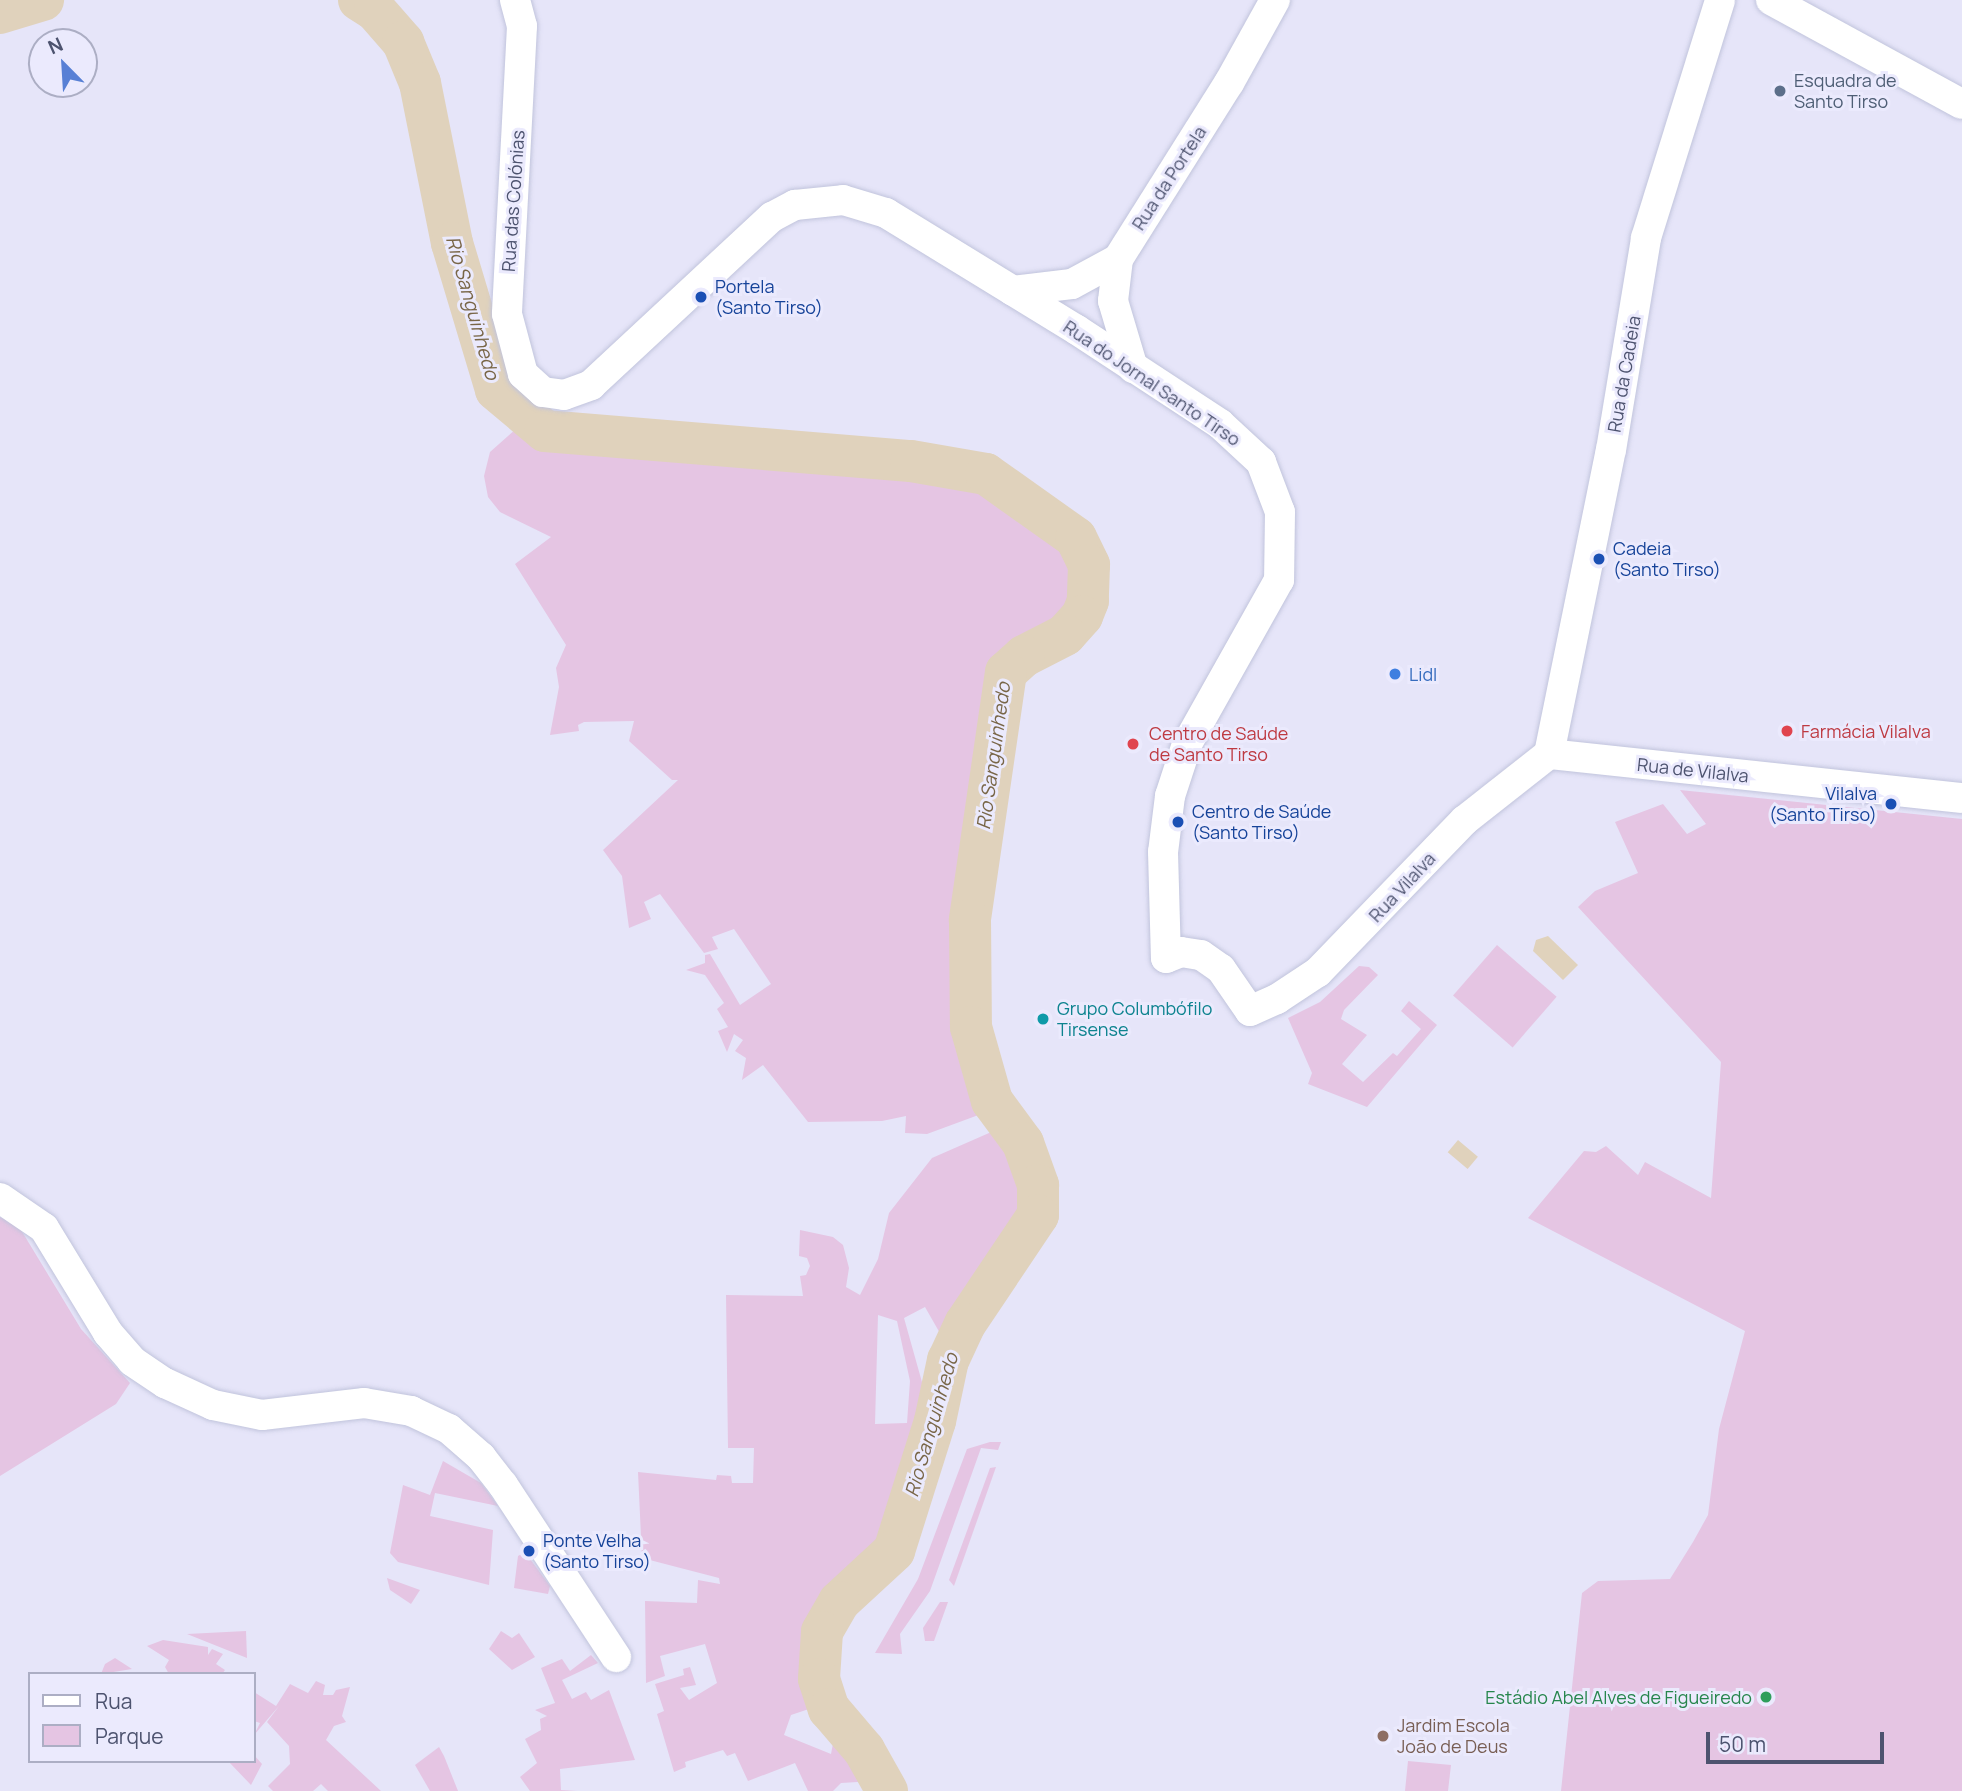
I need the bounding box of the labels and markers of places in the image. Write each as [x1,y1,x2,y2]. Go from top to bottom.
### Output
place label: Esquadra de Santo Tirso [1794,70,1897,112]
marker: Esquadra de Santo Tirso [1772,83,1788,99]
place label: Portela (Santo Tirso) [715,276,823,318]
marker: Portela (Santo Tirso) [693,289,709,305]
place label: Cadeia (Santo Tirso) [1613,538,1721,580]
marker: Cadeia (Santo Tirso) [1591,551,1607,567]
place label: Lidl [1409,663,1437,685]
marker: Lidl [1387,666,1403,682]
place label: Farmácia Vilalva [1801,720,1931,742]
place label: Centro de Saúde de Santo Tirso [1149,723,1288,766]
marker: Farmácia Vilalva [1779,723,1795,739]
marker: Centro de Saúde de Santo Tirso [1123,734,1143,754]
place label: Vilalva (Santo Tirso) [1769,783,1877,826]
marker: Vilalva (Santo Tirso) [1883,796,1899,812]
place label: Centro de Saúde (Santo Tirso) [1192,801,1331,844]
marker: Centro de Saúde (Santo Tirso) [1170,814,1186,830]
place label: Grupo Columbófilo Tirsense [1057,998,1212,1040]
marker: Grupo Columbófilo Tirsense [1035,1011,1051,1027]
place label: Ponte Velha (Santo Tirso) [543,1530,651,1572]
marker: Ponte Velha (Santo Tirso) [521,1543,537,1559]
place label: Estádio Abel Alves de Figueiredo [1485,1686,1752,1708]
marker: Estádio Abel Alves de Figueiredo [1758,1689,1774,1705]
place label: Jardim Escola João de Deus [1397,1715,1510,1758]
marker: Jardim Escola João de Deus [1375,1728,1391,1744]

